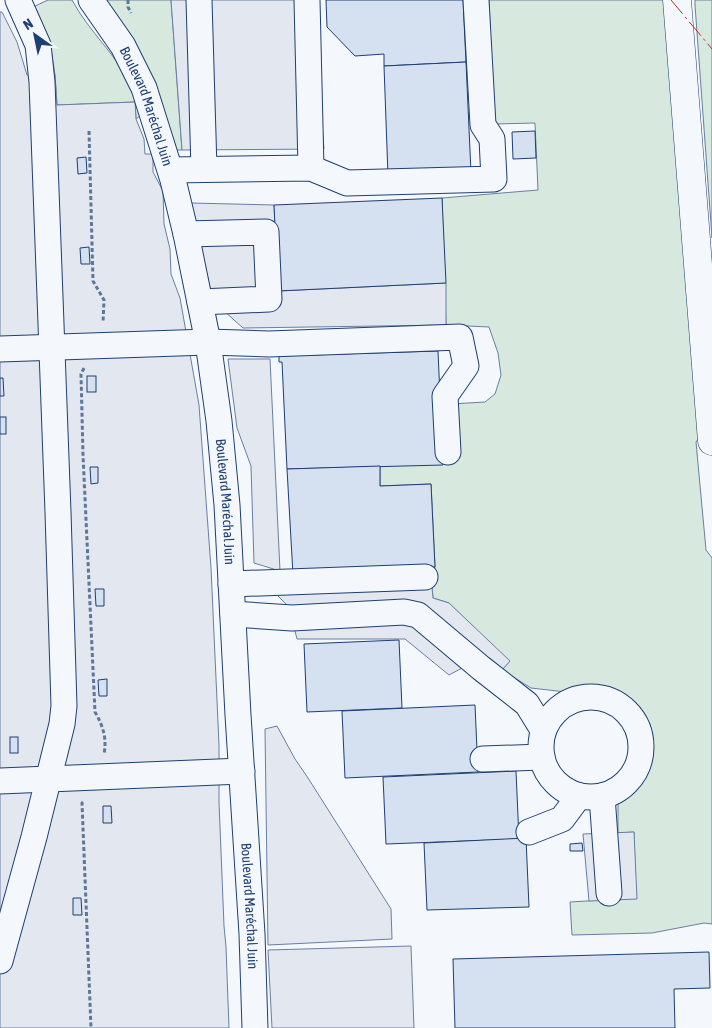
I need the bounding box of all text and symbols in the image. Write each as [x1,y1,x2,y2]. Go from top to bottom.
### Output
north arrow [10,10,60,60]
text: N [20,15,36,33]
street label: Boulevard Maréchal Juin [117,44,176,168]
street label: Boulevard Maréchal Juin [213,438,238,565]
street label: Boulevard Maréchal Juin [238,842,261,969]

